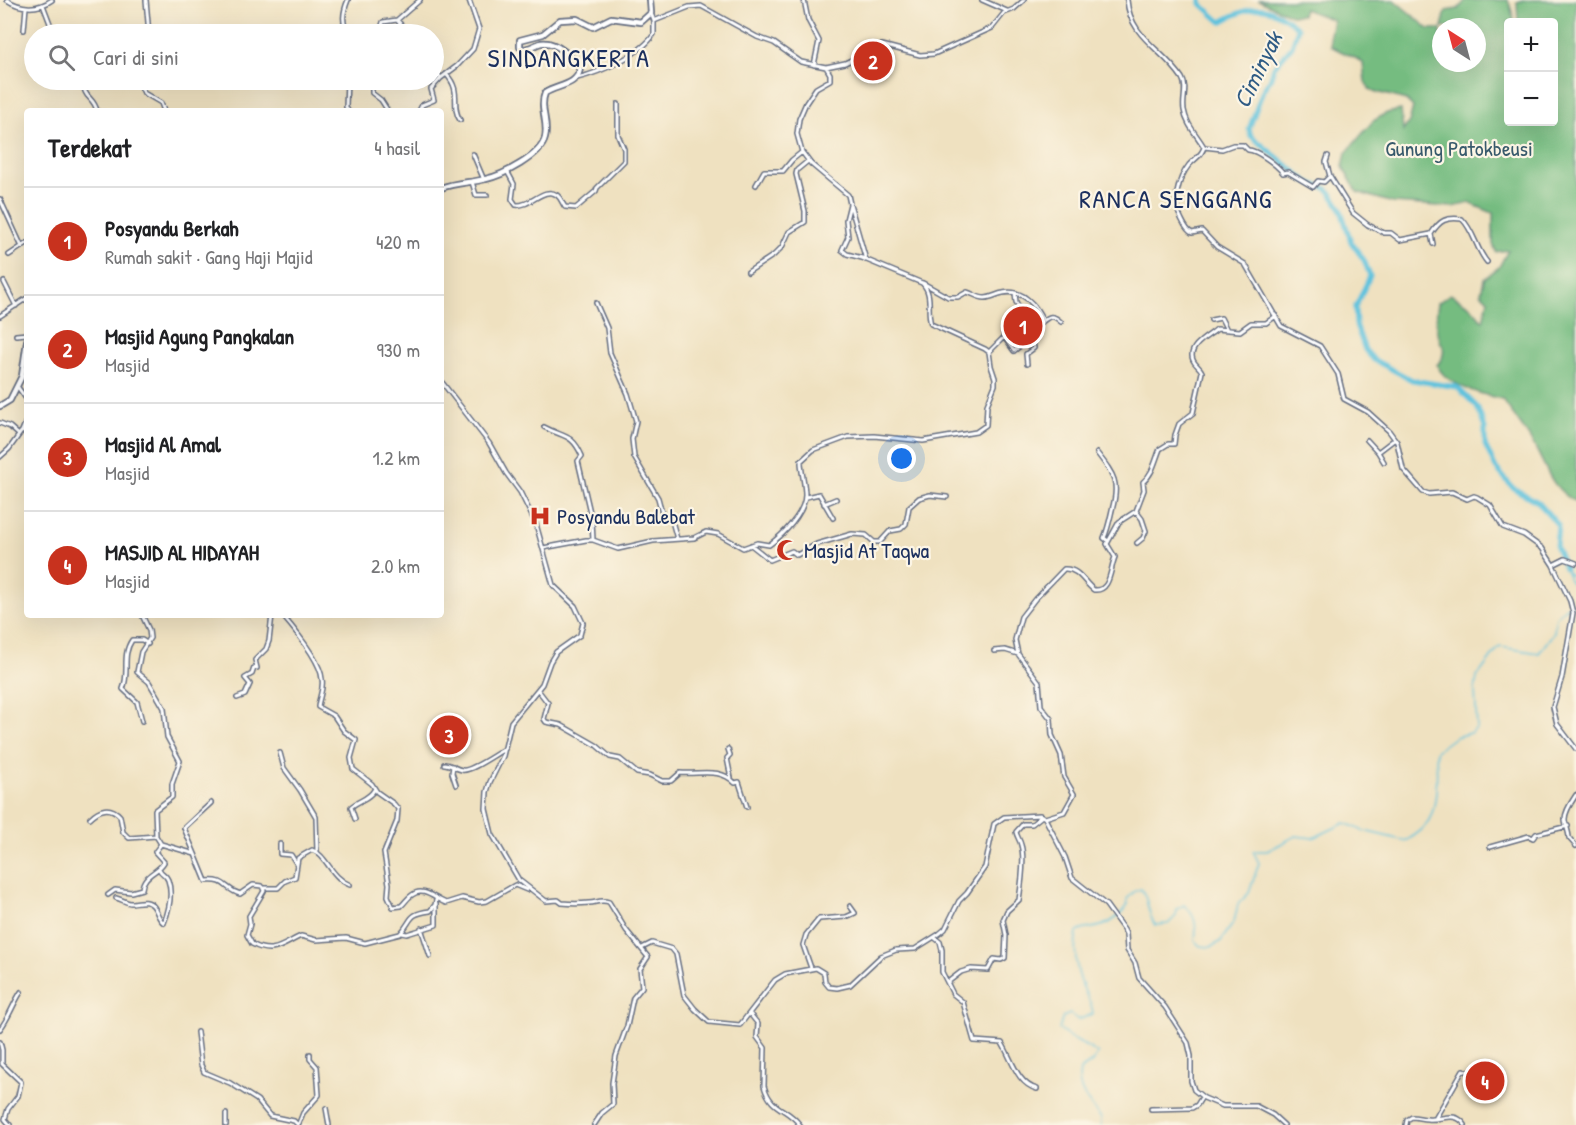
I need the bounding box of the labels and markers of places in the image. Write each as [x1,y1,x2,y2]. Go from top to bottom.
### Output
pin: 2 [854,38,892,84]
pin: 1 [1004,304,1042,348]
place label: Posyandu Balebat [557,501,695,531]
hospital icon: Posyandu Balebat [528,504,552,528]
place label: Masjid At Taqwa [804,535,930,565]
mosque icon: Masjid At Taqwa [775,538,799,562]
pin: 3 [430,712,468,758]
pin: 4 [1466,1058,1504,1104]

